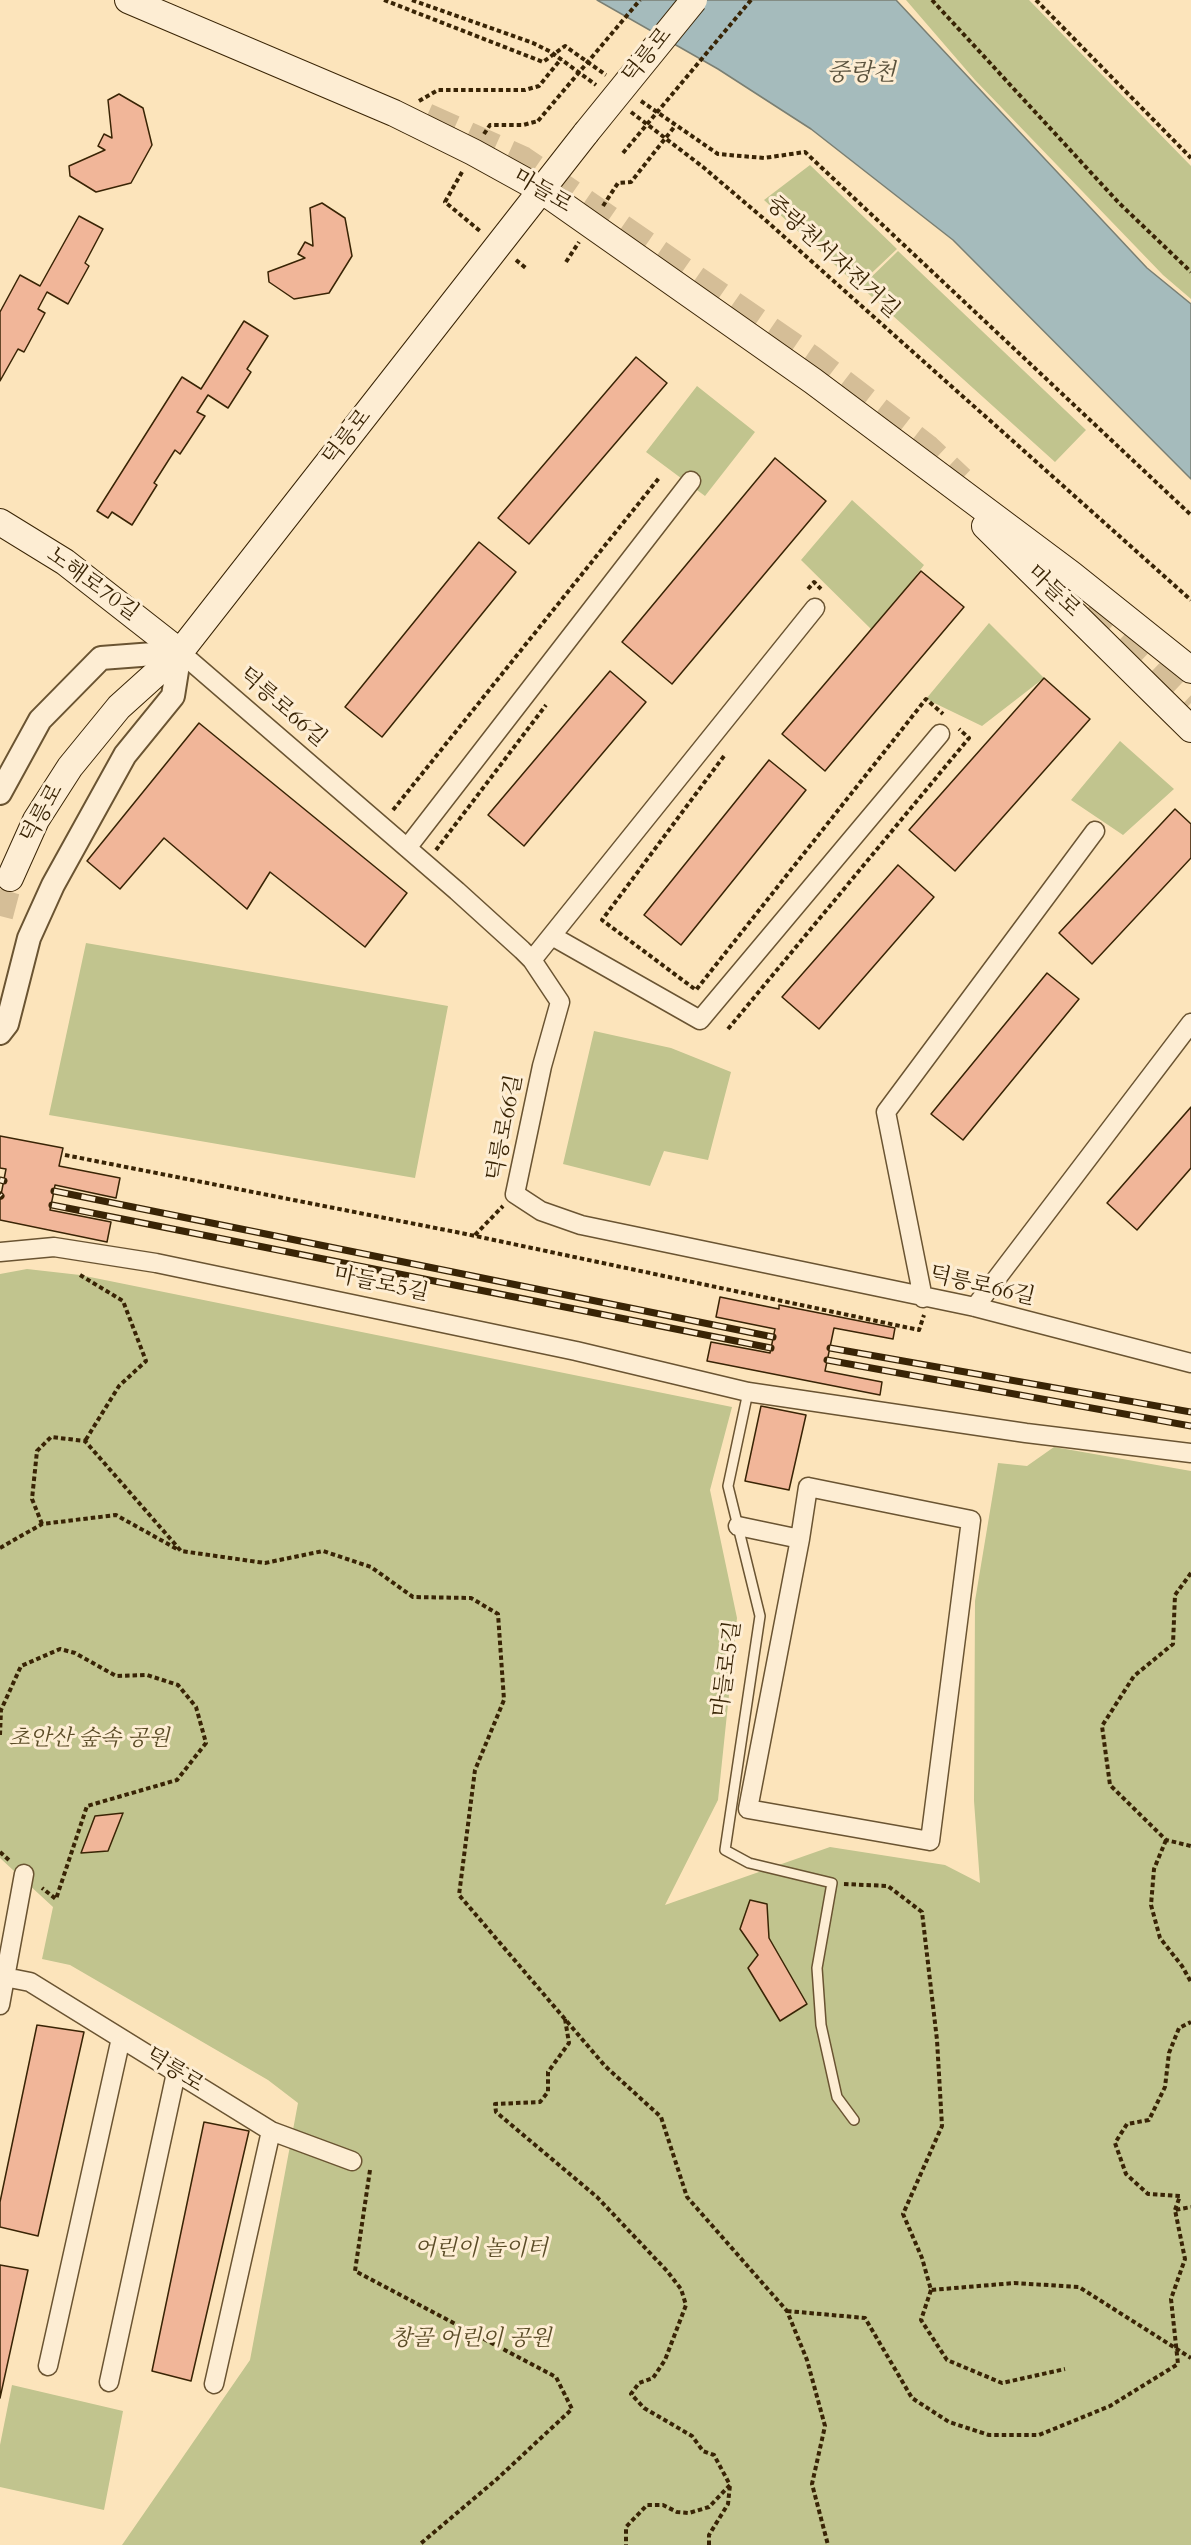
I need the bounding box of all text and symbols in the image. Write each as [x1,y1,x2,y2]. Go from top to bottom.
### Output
street label: 덕릉로 [618,23,678,89]
water label: 중랑천 [826,60,896,88]
street label: 마들로 [508,164,576,220]
street label: 중랑천서자전거길 [760,191,904,325]
street label: 덕릉로 [318,405,378,471]
street label: 노해로70길 [41,543,143,627]
street label: 마들로 [1021,560,1085,624]
street label: 덕릉로66길 [233,663,331,753]
street label: 덕릉로 [16,780,70,848]
street label: 덕릉로66길 [483,1073,529,1183]
street label: 마들로5길 [331,1262,431,1308]
street label: 덕릉로66길 [927,1262,1037,1312]
street label: 마들로5길 [708,1619,748,1719]
park label: 초안산 숲속 공원 [8,1727,170,1753]
street label: 덕릉로 [140,2043,208,2099]
park label: 어린이 놀이터 [414,2237,548,2263]
park label: 창골 어린이 공원 [390,2327,552,2353]

